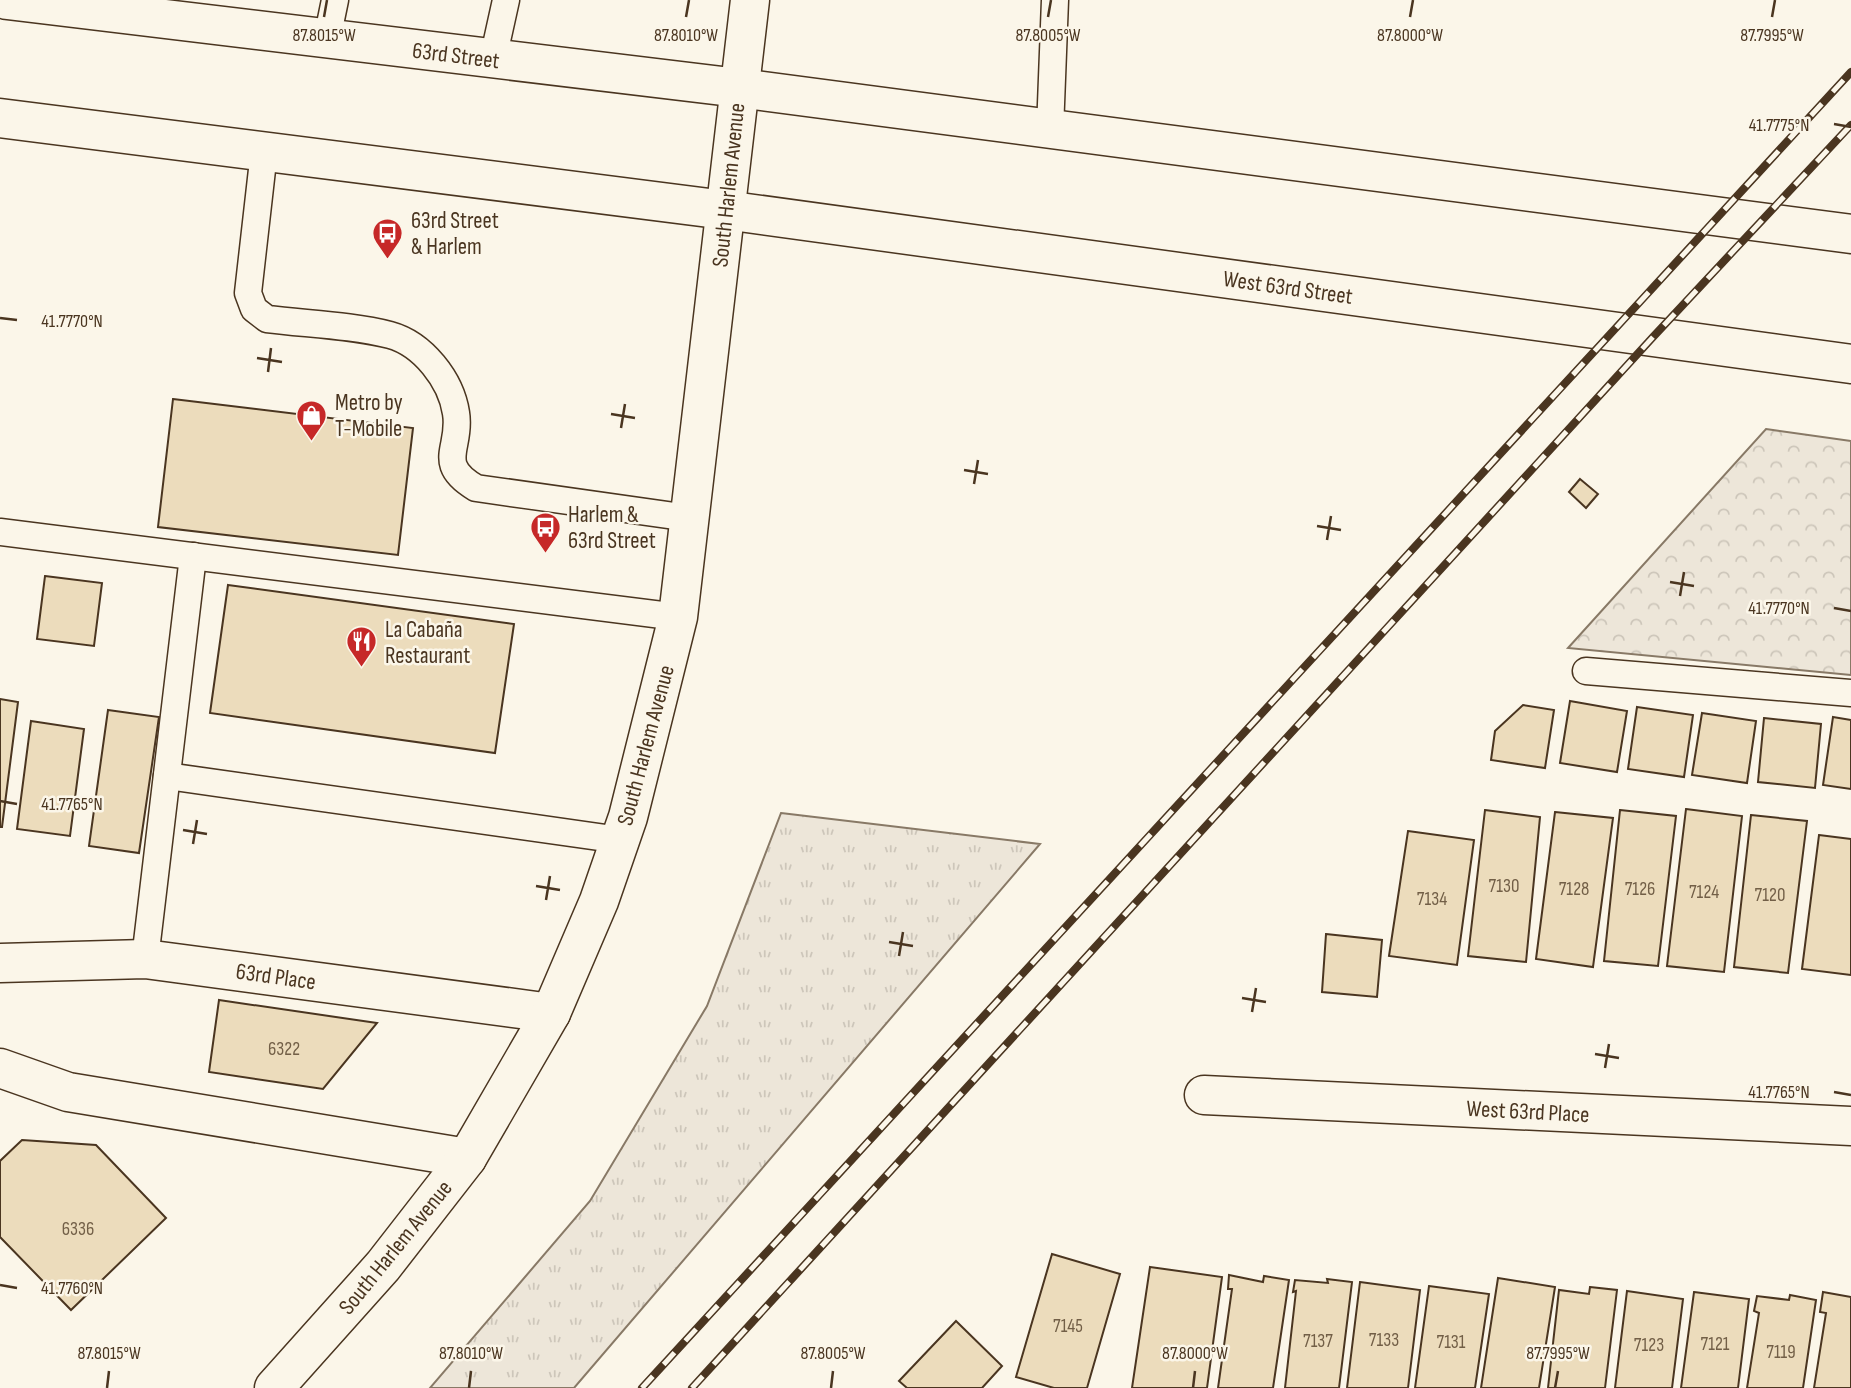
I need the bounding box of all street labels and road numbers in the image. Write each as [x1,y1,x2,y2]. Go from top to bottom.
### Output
street label: 63rd Street [411,37,501,75]
street label: South Harlem Avenue [706,102,752,269]
street label: West 63rd Street [1221,265,1354,311]
street label: South Harlem Avenue [611,662,681,828]
street label: 63rd Place [234,958,318,996]
street label: West 63rd Place [1466,1095,1590,1129]
street label: South Harlem Avenue [333,1175,459,1320]

